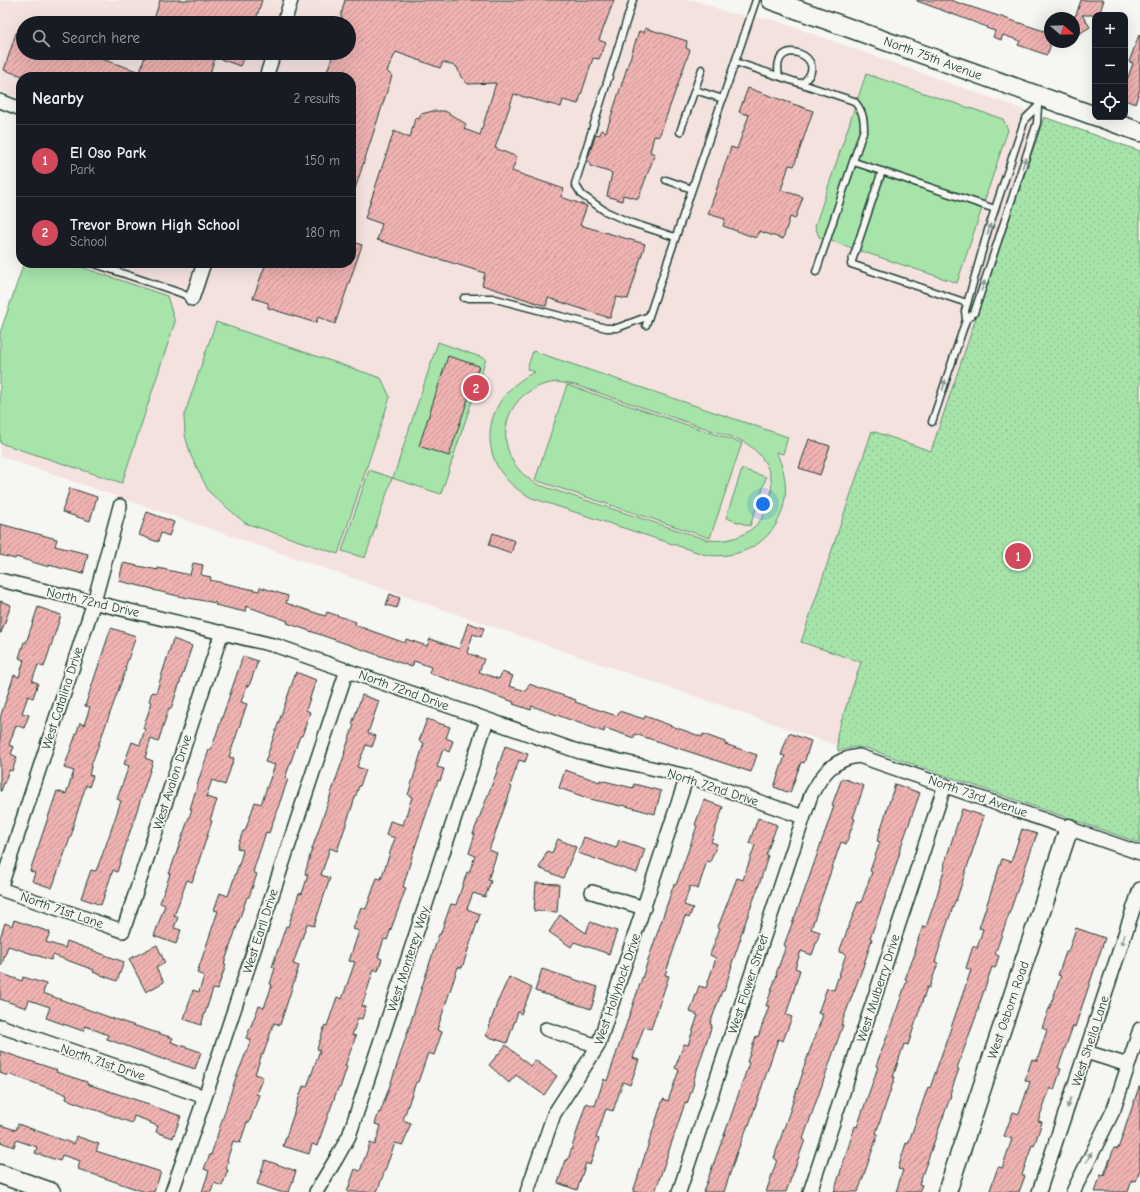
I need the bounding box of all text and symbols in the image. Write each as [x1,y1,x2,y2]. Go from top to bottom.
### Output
north arrow [1044,12,1080,48]
map controls [1092,12,1128,120]
button: + [1092,12,1128,48]
search box [16,16,356,60]
icon: search [30,27,52,49]
text: Search here [62,29,140,47]
street label: North 75th Avenue [882,33,985,83]
button: − [1092,48,1128,84]
button: locate [1092,84,1128,120]
text: Nearby [32,89,83,108]
text: 2 results [293,91,340,106]
text: El Oso Park [70,144,146,162]
text: 1 [42,153,48,168]
text: 150 m [305,153,340,168]
one-way arrow [1021,157,1027,169]
text: Park [70,162,95,177]
text: Trevor Brown High School [70,216,240,234]
one-way arrow [986,222,992,234]
text: 2 [42,225,48,240]
text: 180 m [305,225,340,240]
text: School [70,234,107,249]
one-way arrow [980,280,986,292]
pin: 2 [463,373,489,403]
one-way arrow [942,379,948,391]
your location [753,494,773,514]
pin: 1 [1005,541,1031,571]
street label: North 72nd Drive [45,584,141,620]
street label: West Catalina Drive [38,644,86,751]
street label: North 72nd Drive [357,667,452,713]
street label: West Avalon Drive [150,732,195,831]
street label: North 72nd Drive [666,765,761,809]
street label: North 73rd Avenue [926,772,1030,820]
street label: West Earll Drive [239,886,281,975]
street label: North 71st Lane [18,889,106,931]
street label: West Monterey Way [384,904,432,1013]
street label: West Hollyhock Drive [591,931,643,1047]
street label: West Flower Street [725,931,772,1036]
street label: West Mulberry Drive [853,932,903,1044]
one-way arrow [1120,934,1126,946]
street label: West Osborn Road [984,959,1032,1061]
street label: West Sheila Lane [1068,993,1112,1088]
street label: North 71st Drive [59,1041,148,1084]
one-way arrow [1066,1097,1072,1109]
one-way arrow [1086,1151,1093,1163]

